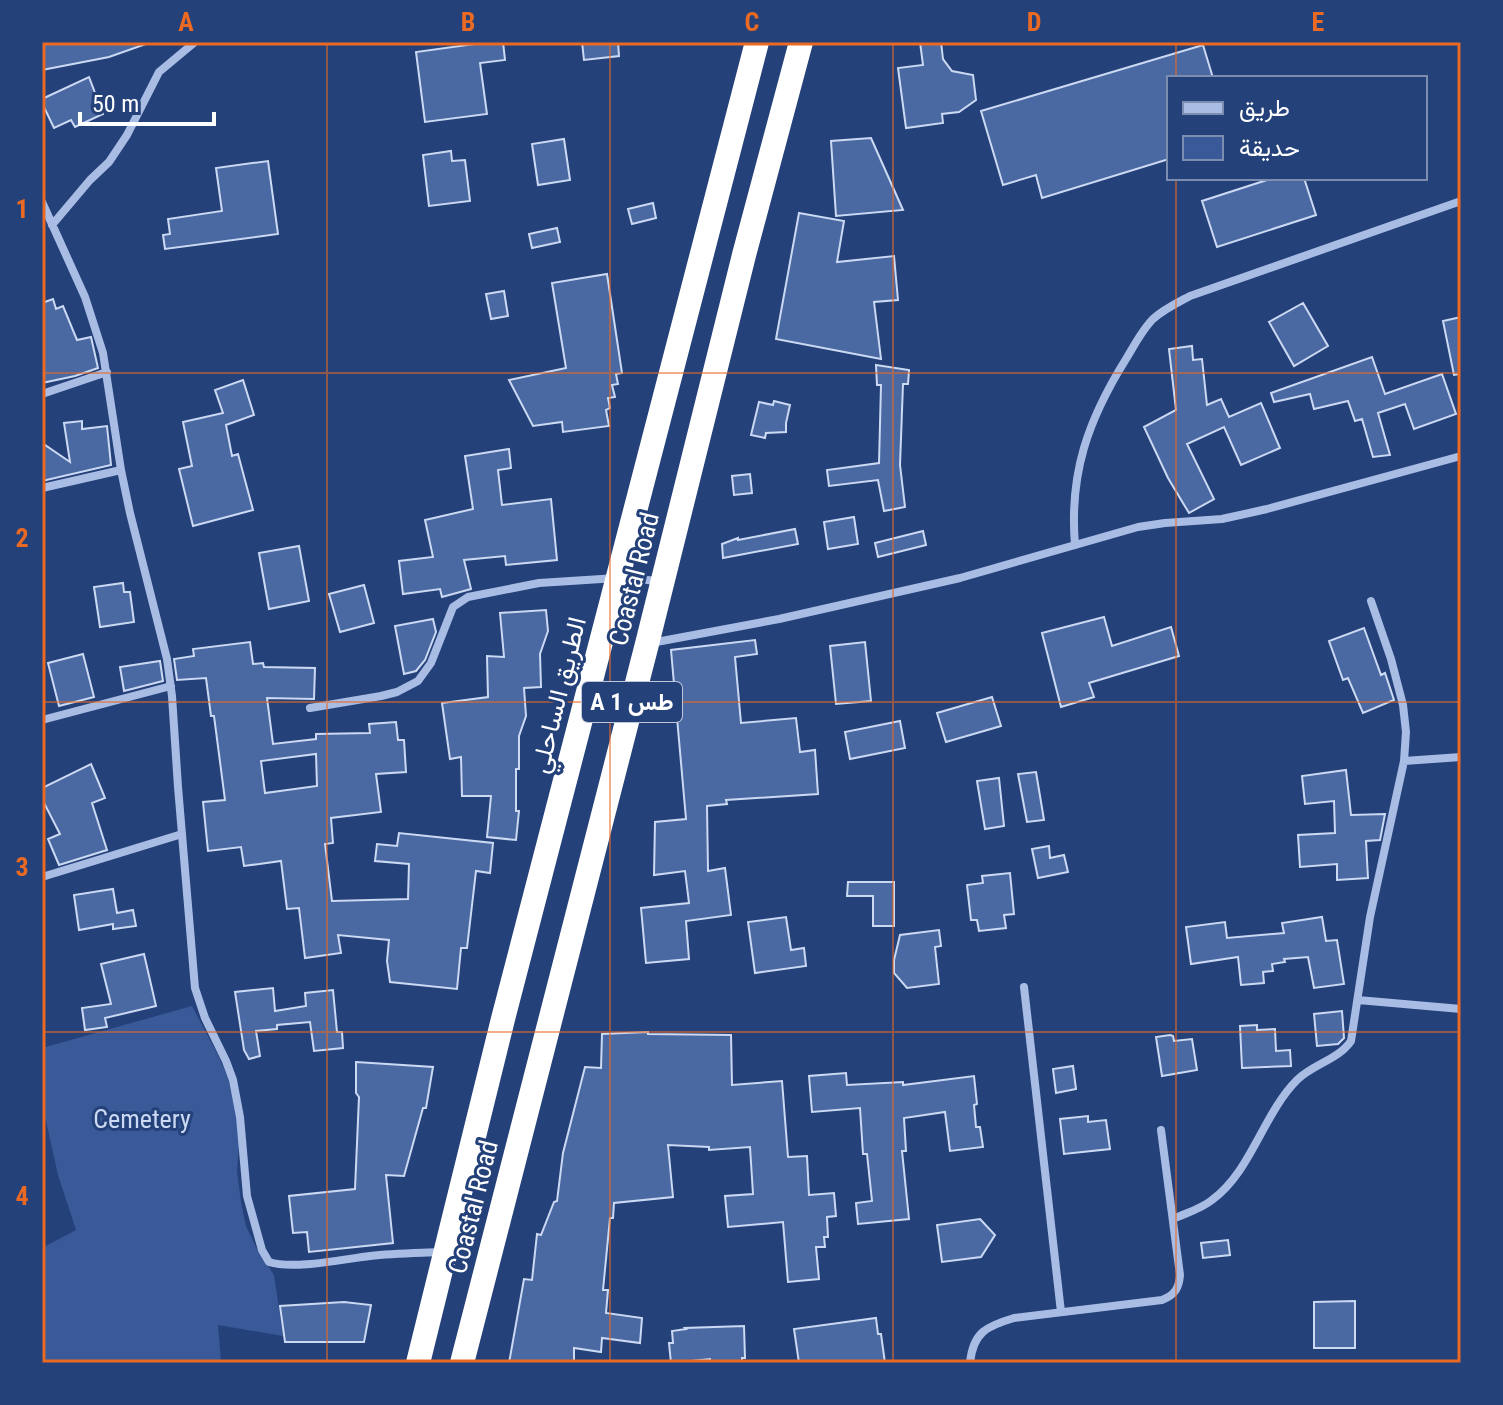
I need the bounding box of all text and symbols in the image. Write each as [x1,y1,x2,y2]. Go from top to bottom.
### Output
text: A [178,7,194,37]
text: B [461,7,475,37]
text: C [745,7,760,37]
text: D [1027,7,1041,37]
text: E [1312,7,1325,37]
scale bar [80,76,214,126]
legend [1167,76,1427,180]
text: 50 m [92,90,139,118]
text: طريق [1239,94,1290,123]
text: حديقة [1239,134,1300,162]
text: 1 [15,194,29,224]
street label: Coastal Road [603,509,665,649]
text: 2 [15,523,29,553]
street label: الطريق الساحلي [524,614,598,778]
road number: A 1 طس [582,682,682,722]
text: 3 [15,852,29,882]
park label: Cemetery [93,1104,191,1134]
street label: Coastal Road [442,1137,504,1277]
text: 4 [15,1181,29,1211]

